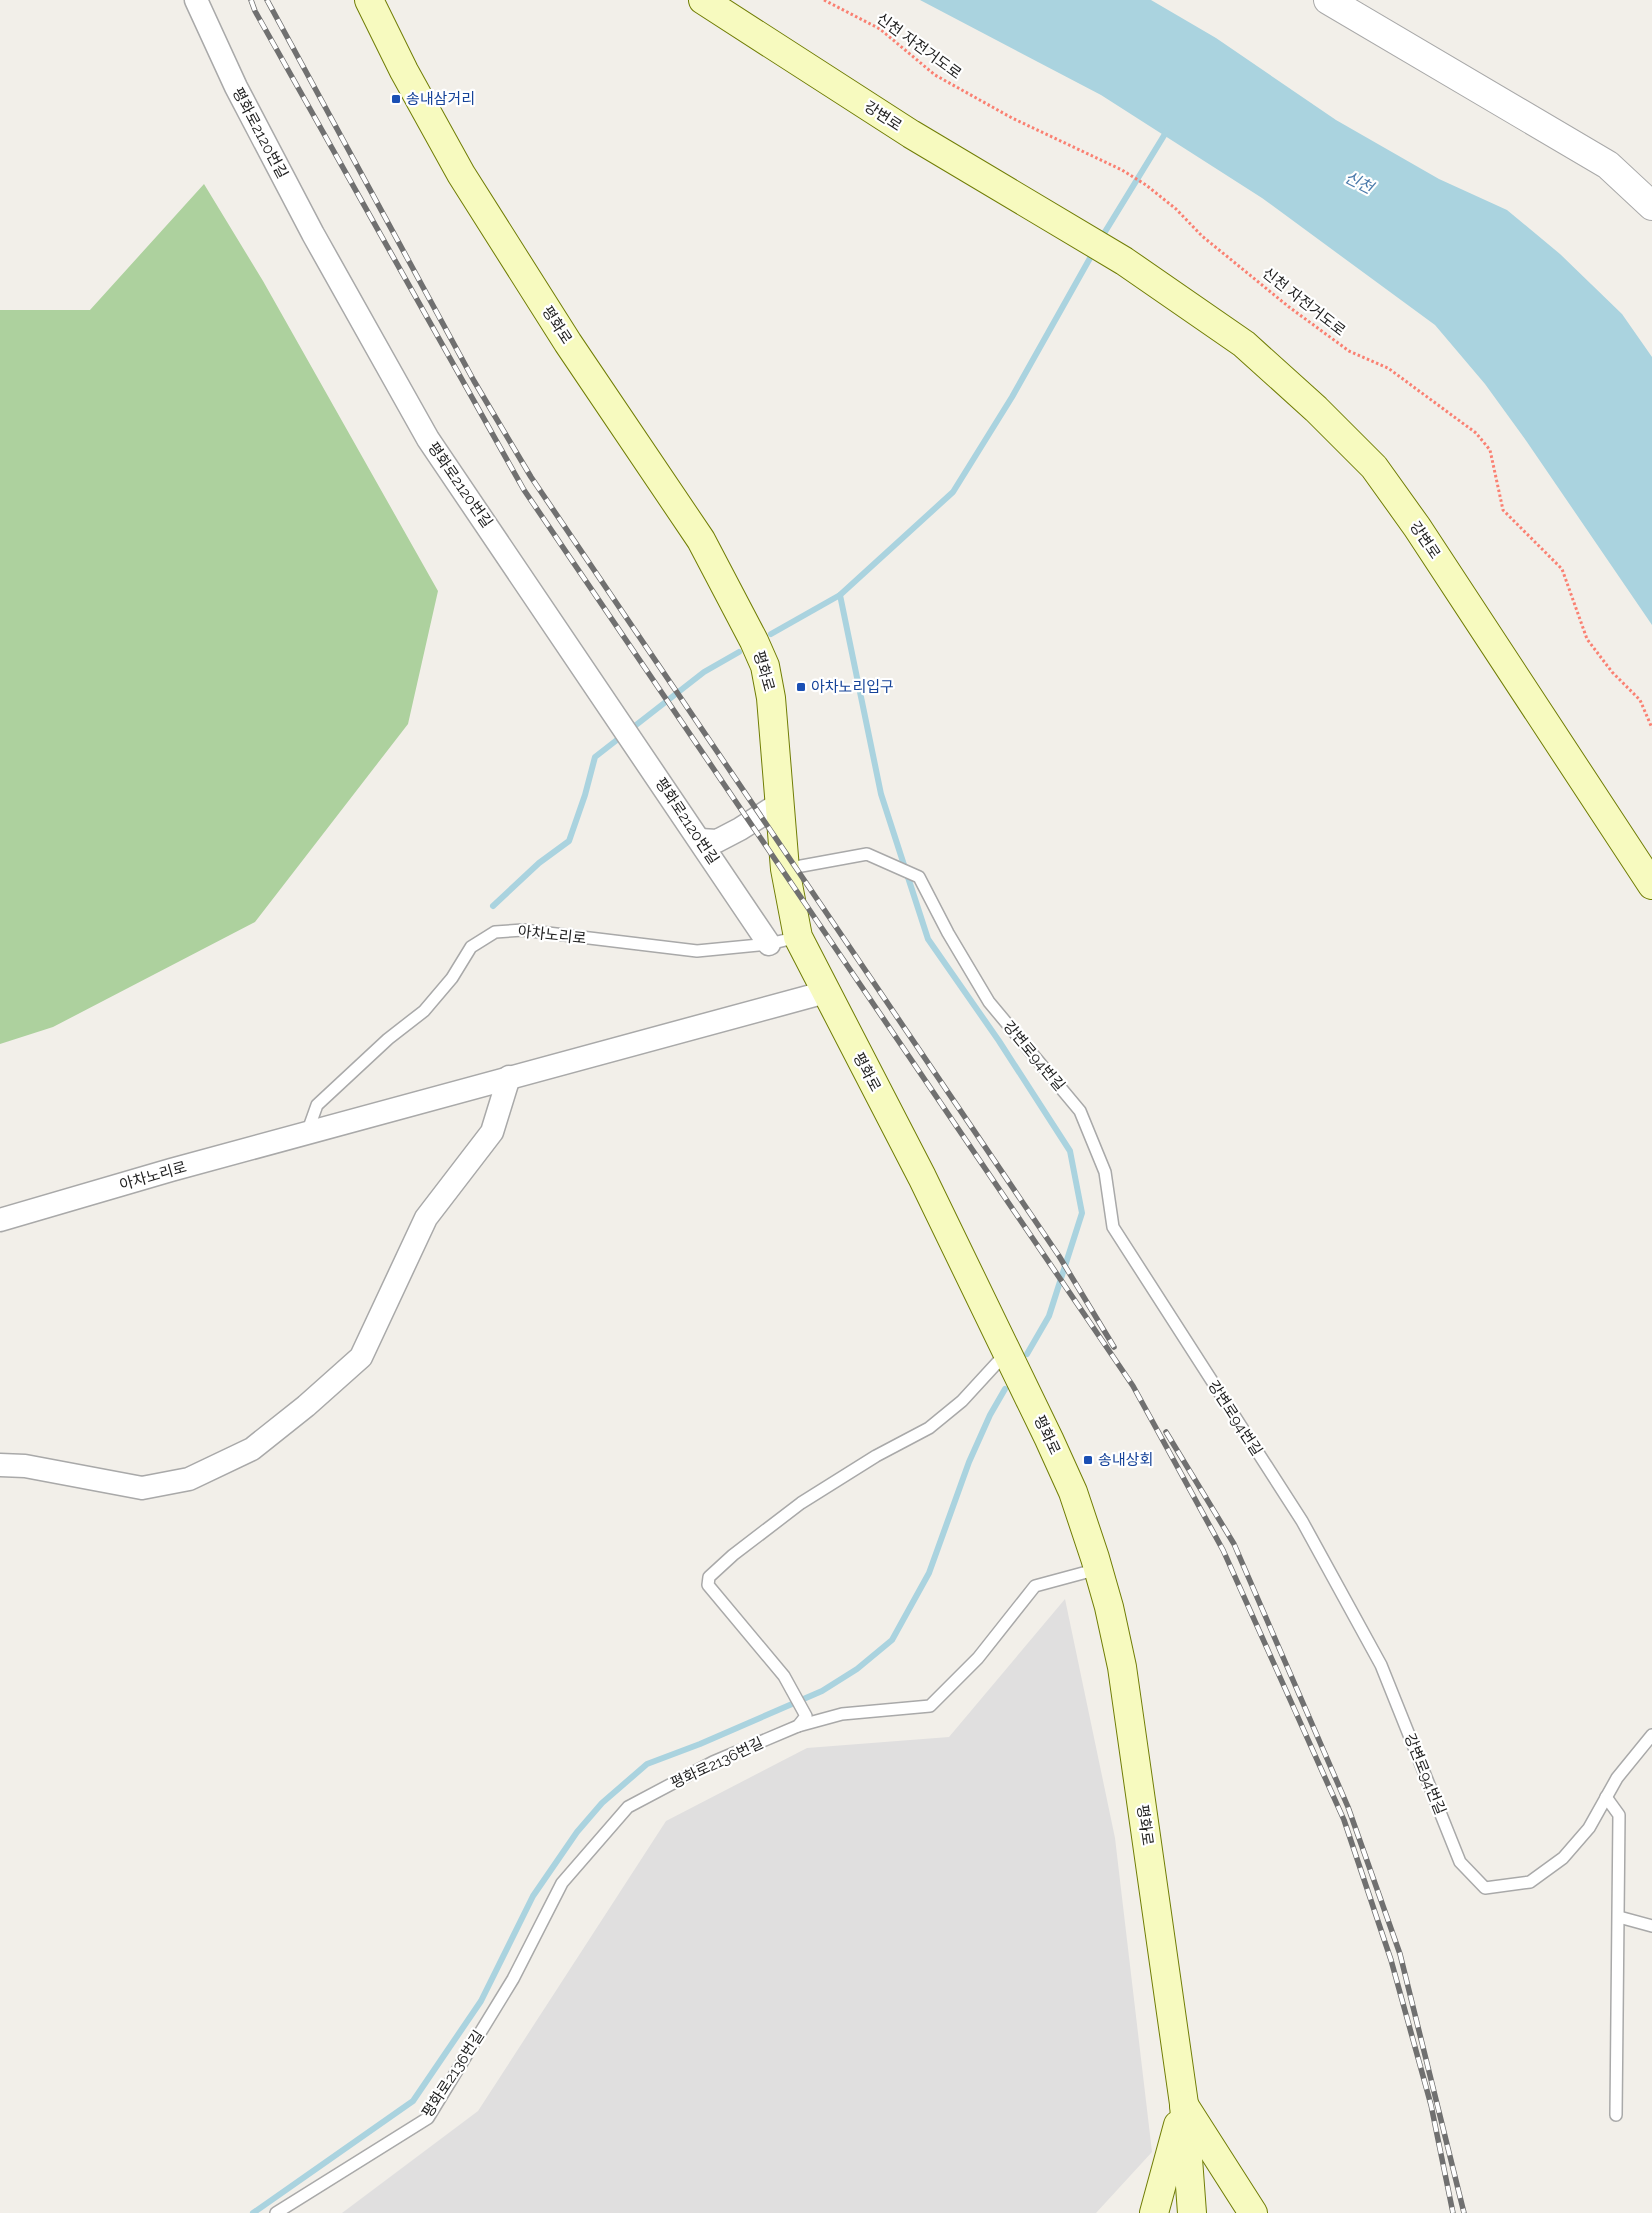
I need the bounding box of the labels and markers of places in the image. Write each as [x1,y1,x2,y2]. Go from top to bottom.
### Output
place label: 송내삼거리 [406,90,475,108]
marker: 송내삼거리 [390,93,402,105]
place label: 아차노리입구 [811,678,894,696]
marker: 아차노리입구 [795,681,807,693]
place label: 송내상회 [1098,1451,1153,1469]
marker: 송내상회 [1082,1454,1094,1466]

